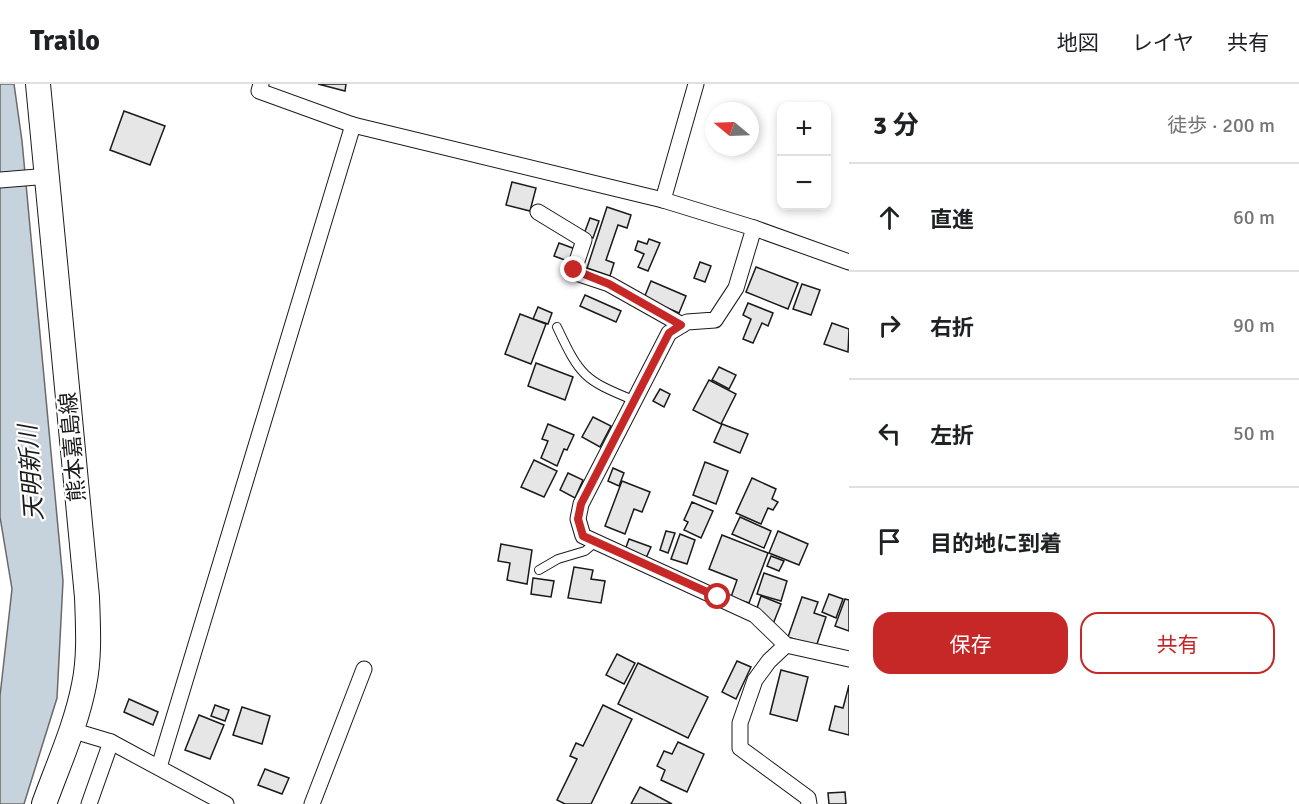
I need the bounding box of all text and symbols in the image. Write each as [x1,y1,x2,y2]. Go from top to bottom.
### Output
text: Trailo [30,24,100,58]
text: 地図 [1057,30,1099,56]
text: レイヤ [1132,30,1194,56]
text: 共有 [1227,30,1269,56]
north arrow [705,102,759,156]
map controls [777,102,831,210]
button: + [777,102,831,156]
text: 3 分 [873,110,919,142]
text: 徒歩 · 200 m [1167,113,1275,138]
button: − [777,156,831,210]
icon: ahead [873,201,906,234]
text: 60 m [1233,205,1275,230]
text: 直進 [930,206,974,233]
route end [560,256,586,282]
icon: right [873,309,906,342]
text: 90 m [1233,313,1275,338]
text: 右折 [930,314,974,341]
street label: 熊本嘉島線 [54,391,91,503]
icon: left [873,417,906,450]
water label: 天明新川 [12,421,49,522]
text: 50 m [1233,421,1275,446]
text: 左折 [930,422,974,449]
icon: arrive [873,525,906,558]
text: 目的地に到着 [930,530,1062,557]
route start [704,583,730,609]
button: 保存 [873,612,1068,674]
button: 共有 [1080,612,1275,674]

